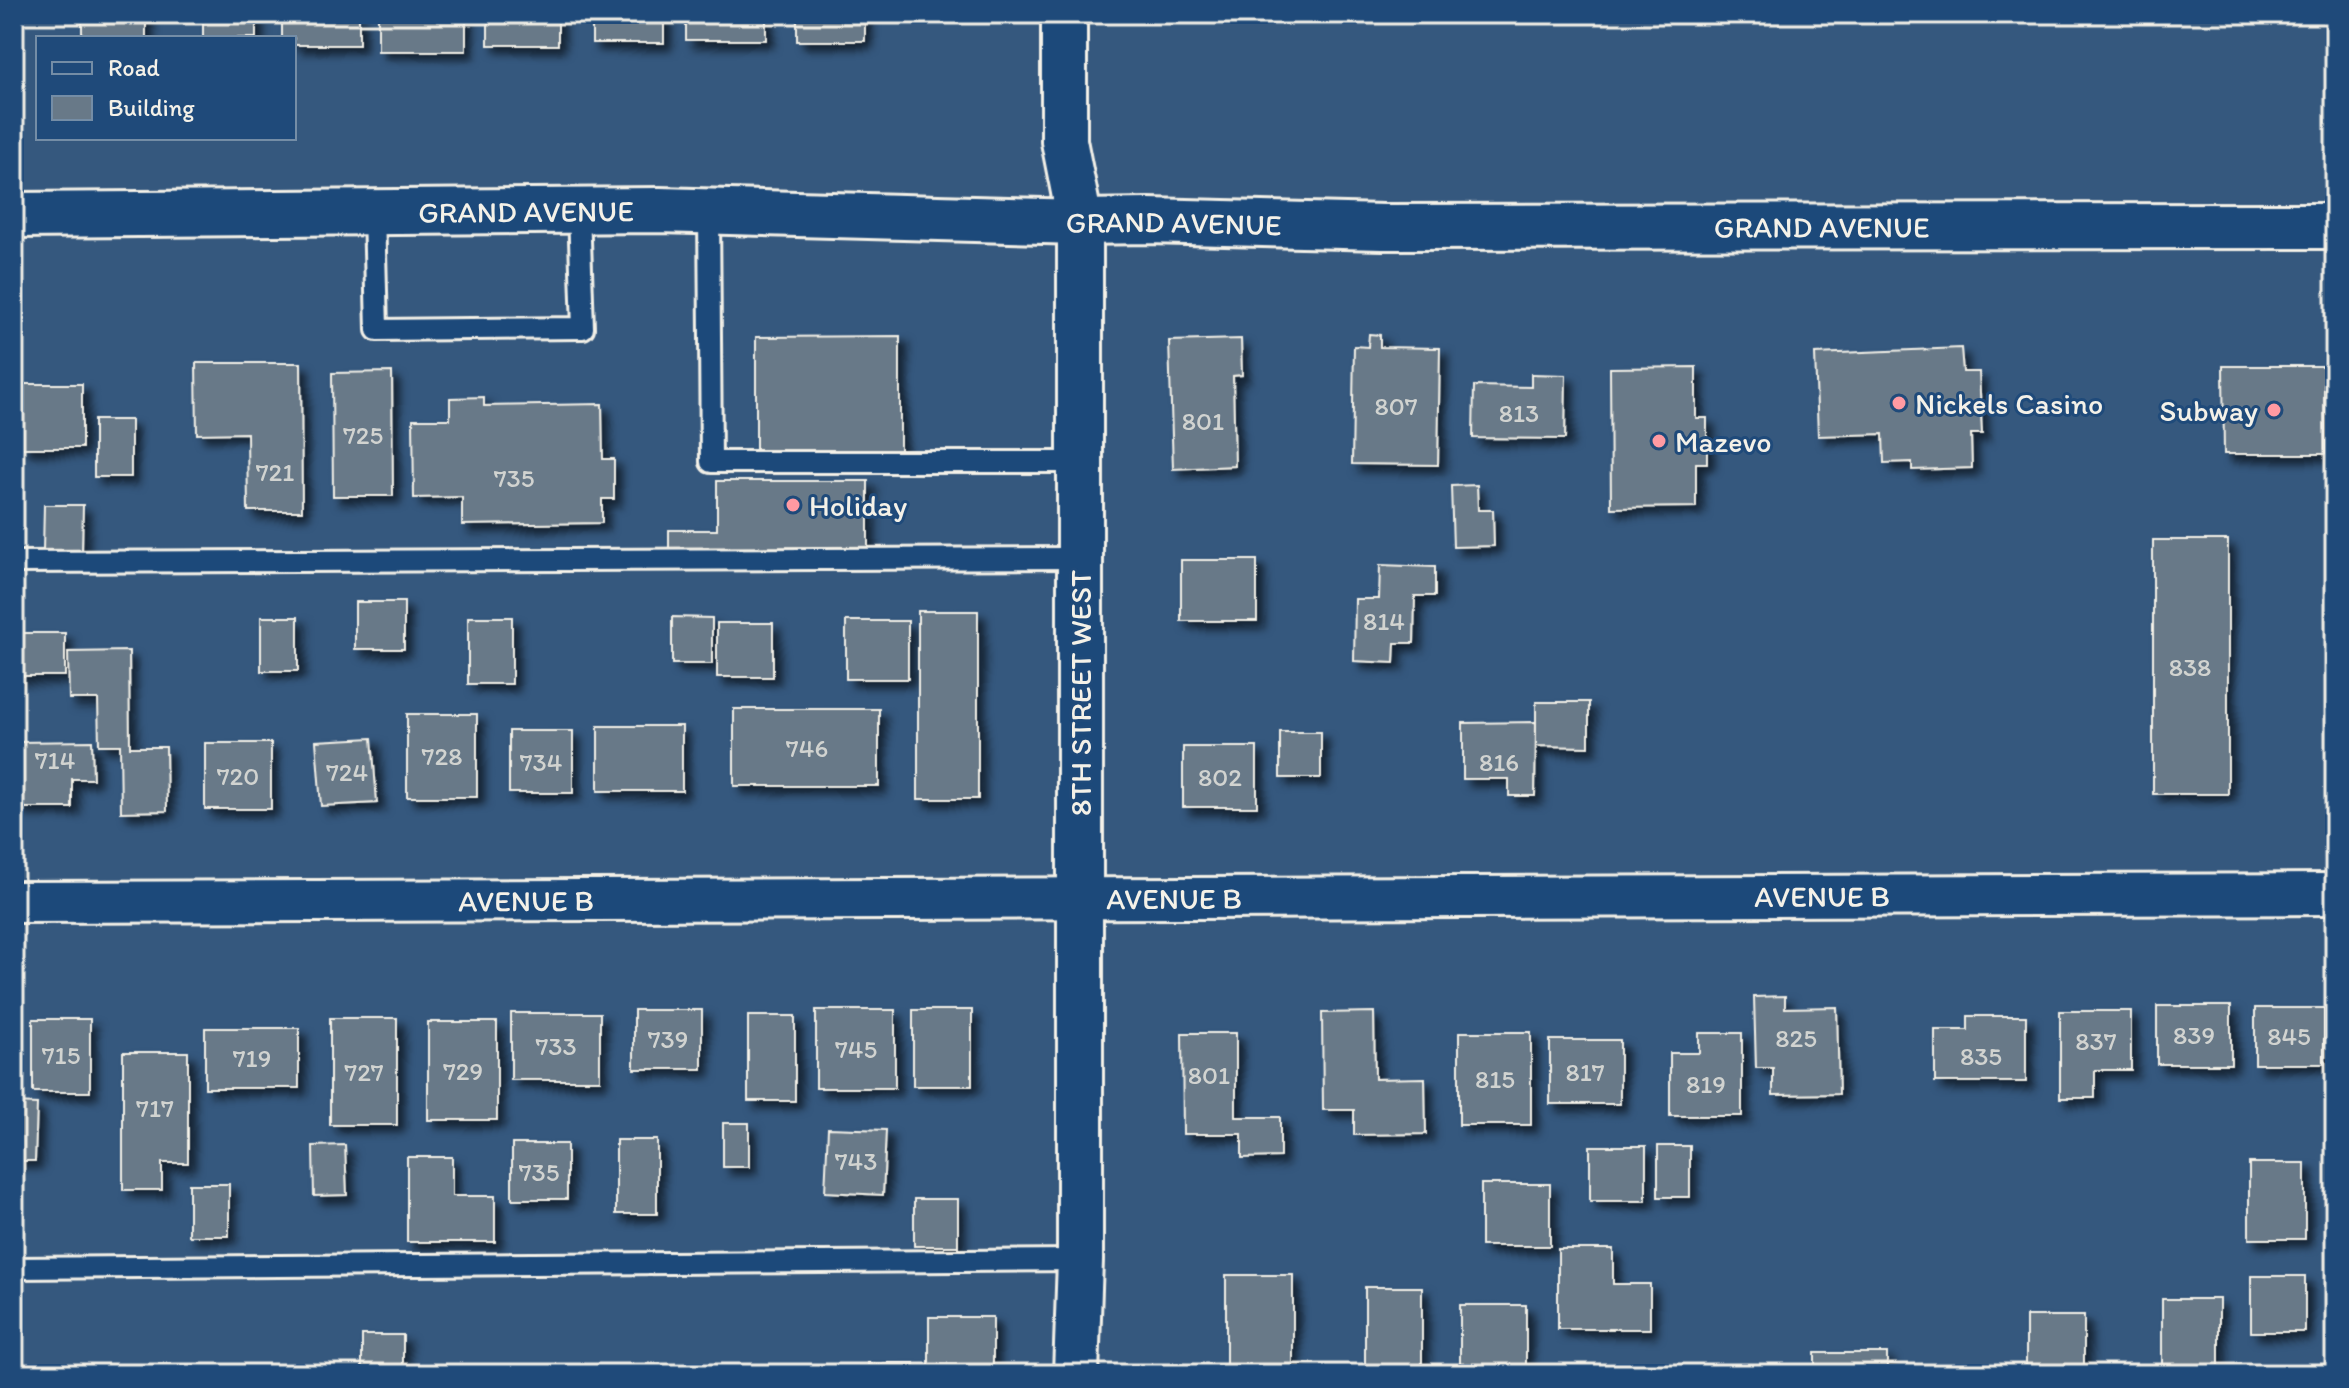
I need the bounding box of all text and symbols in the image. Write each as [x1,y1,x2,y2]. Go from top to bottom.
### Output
legend [36,36,296,140]
text: Road [108,53,160,82]
text: Building [108,93,195,122]
street label: GRAND AVENUE [418,192,634,230]
street label: GRAND AVENUE [1065,202,1282,243]
street label: GRAND AVENUE [1714,208,1930,245]
place label: Nickels Casino [1915,385,2103,422]
house number: 807 [1374,390,1418,422]
place label: Subway [2160,392,2258,429]
marker: Nickels Casino [1890,394,1908,412]
house number: 813 [1499,397,1539,429]
marker: Subway [2265,401,2283,419]
house number: 801 [1182,405,1224,437]
house number: 725 [343,419,383,451]
place label: Mazevo [1675,423,1772,460]
marker: Mazevo [1650,432,1668,450]
house number: 721 [256,456,294,488]
house number: 735 [494,462,534,494]
place label: Holiday [809,487,907,524]
marker: Holiday [784,496,802,514]
street label: 8TH STREET WEST [1062,570,1099,816]
house number: 814 [1363,605,1405,637]
house number: 838 [2169,651,2211,683]
house number: 746 [786,732,828,764]
house number: 728 [422,740,462,772]
house number: 714 [35,744,76,776]
house number: 734 [520,746,563,778]
house number: 816 [1479,746,1519,778]
house number: 724 [326,756,368,788]
house number: 720 [217,760,259,792]
house number: 802 [1198,761,1242,793]
street label: AVENUE B [1754,877,1890,915]
street label: AVENUE B [1106,879,1242,917]
street label: AVENUE B [458,882,594,919]
house number: 839 [2173,1019,2215,1051]
house number: 845 [2267,1020,2311,1052]
house number: 825 [1775,1022,1817,1054]
house number: 739 [648,1023,688,1055]
house number: 837 [2075,1025,2117,1057]
house number: 733 [535,1030,577,1062]
house number: 745 [835,1033,877,1065]
house number: 715 [42,1039,80,1071]
house number: 835 [1960,1040,2002,1072]
house number: 719 [233,1042,271,1074]
house number: 729 [443,1055,483,1087]
house number: 727 [344,1056,384,1088]
house number: 817 [1565,1056,1605,1088]
house number: 801 [1188,1059,1230,1091]
house number: 815 [1475,1063,1515,1095]
house number: 819 [1686,1068,1726,1100]
house number: 717 [136,1092,174,1124]
house number: 743 [835,1145,877,1177]
house number: 735 [519,1156,559,1188]

